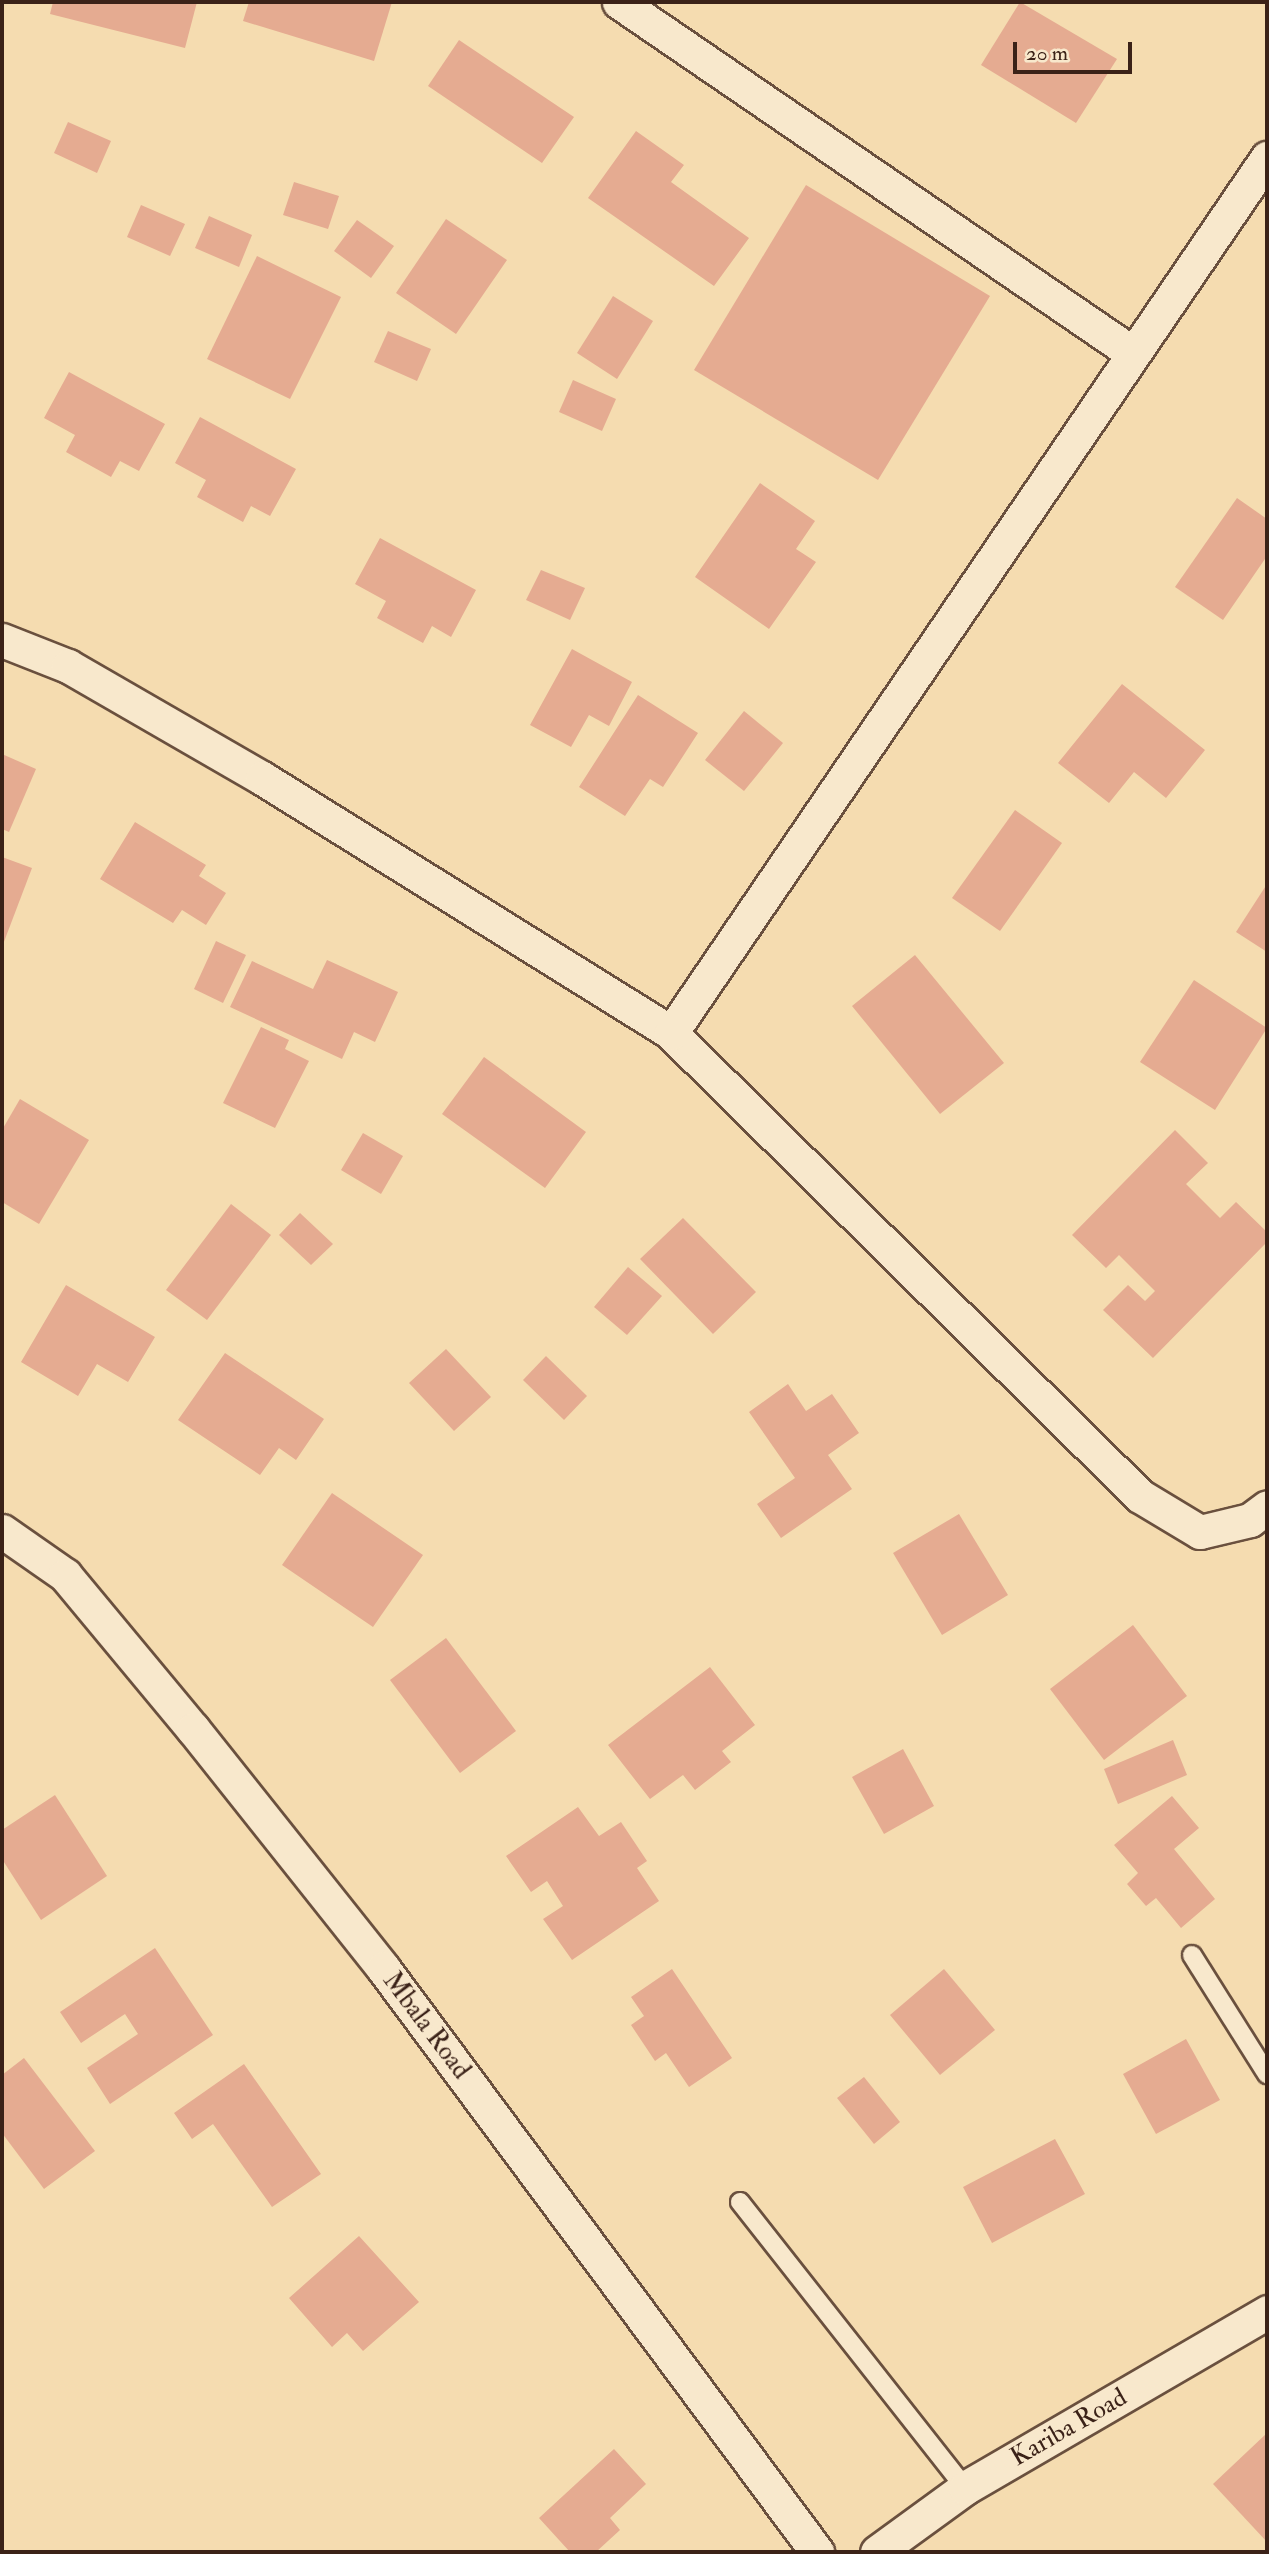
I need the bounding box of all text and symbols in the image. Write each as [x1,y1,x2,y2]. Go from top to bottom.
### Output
scale bar [1017,28,1136,72]
text: 20 m [1026,40,1068,67]
street label: Mbala Road [376,1966,476,2086]
street label: Kariba Road [1006,2382,1132,2474]

